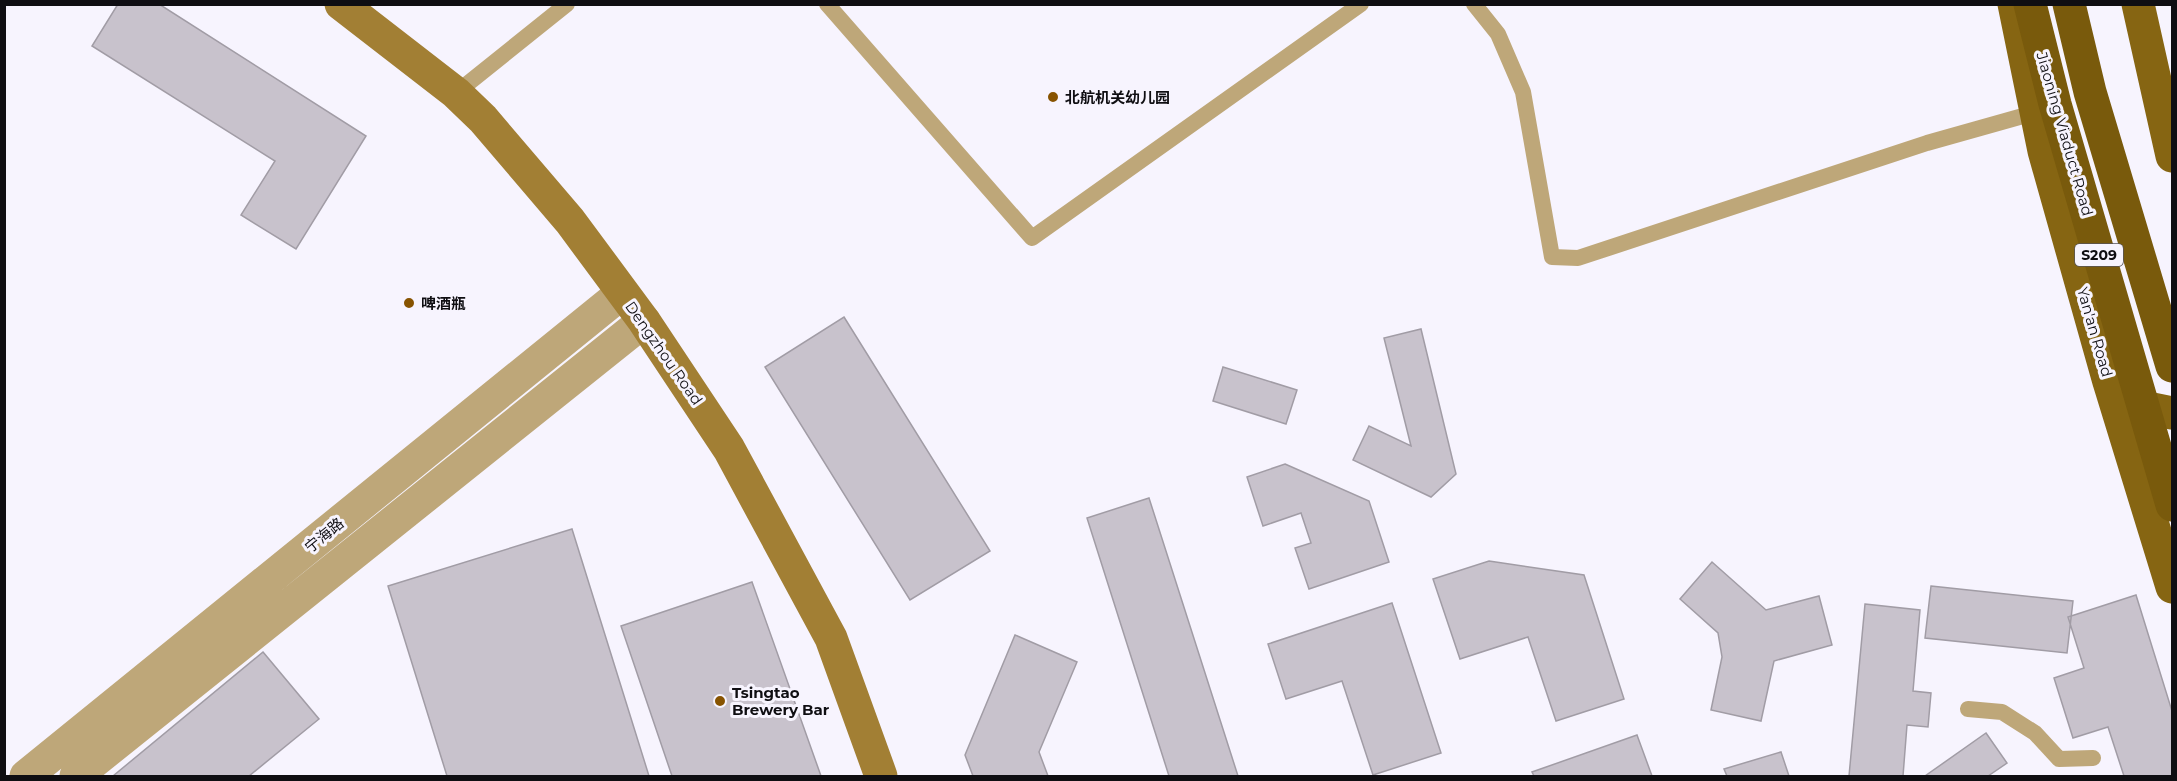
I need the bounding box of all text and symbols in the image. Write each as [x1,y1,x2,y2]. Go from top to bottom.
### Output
street label: Jiaoning Viaduct Road [2032,49,2097,218]
place label: 北航机关幼儿园 [1065,88,1170,107]
marker: 北航机关幼儿园 [1046,90,1060,104]
road number: S209 [2075,244,2123,266]
street label: Yan'an Road [2073,285,2117,379]
place label: 啤酒瓶 [421,294,466,313]
marker: 啤酒瓶 [402,296,416,310]
street label: Dengzhou Road [621,297,707,409]
street label: 宁海路 [301,513,347,557]
place label: Tsingtao Brewery Bar [732,683,830,719]
marker: Tsingtao Brewery Bar [713,694,727,708]

